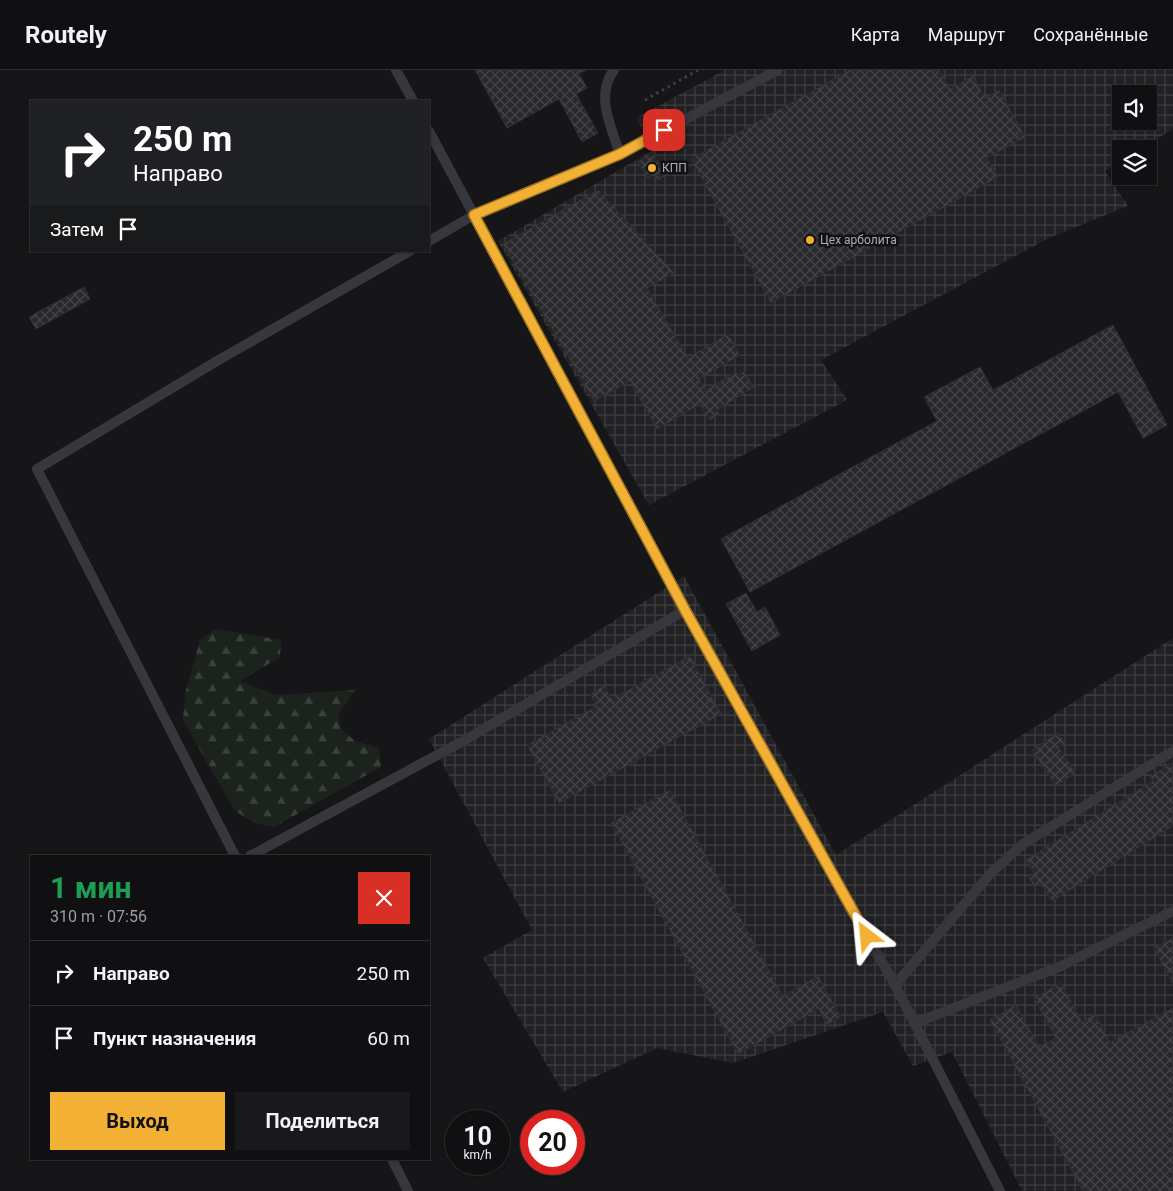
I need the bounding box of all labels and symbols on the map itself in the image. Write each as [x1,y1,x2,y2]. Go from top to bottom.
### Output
pin [643,109,685,151]
place label: КПП [662,161,687,175]
marker: КПП [646,162,658,174]
place label: Цех арболита [820,233,897,247]
marker: Цех арболита [804,234,816,246]
position arrow [840,909,892,961]
speed limit sign: 20 [520,1110,585,1175]

